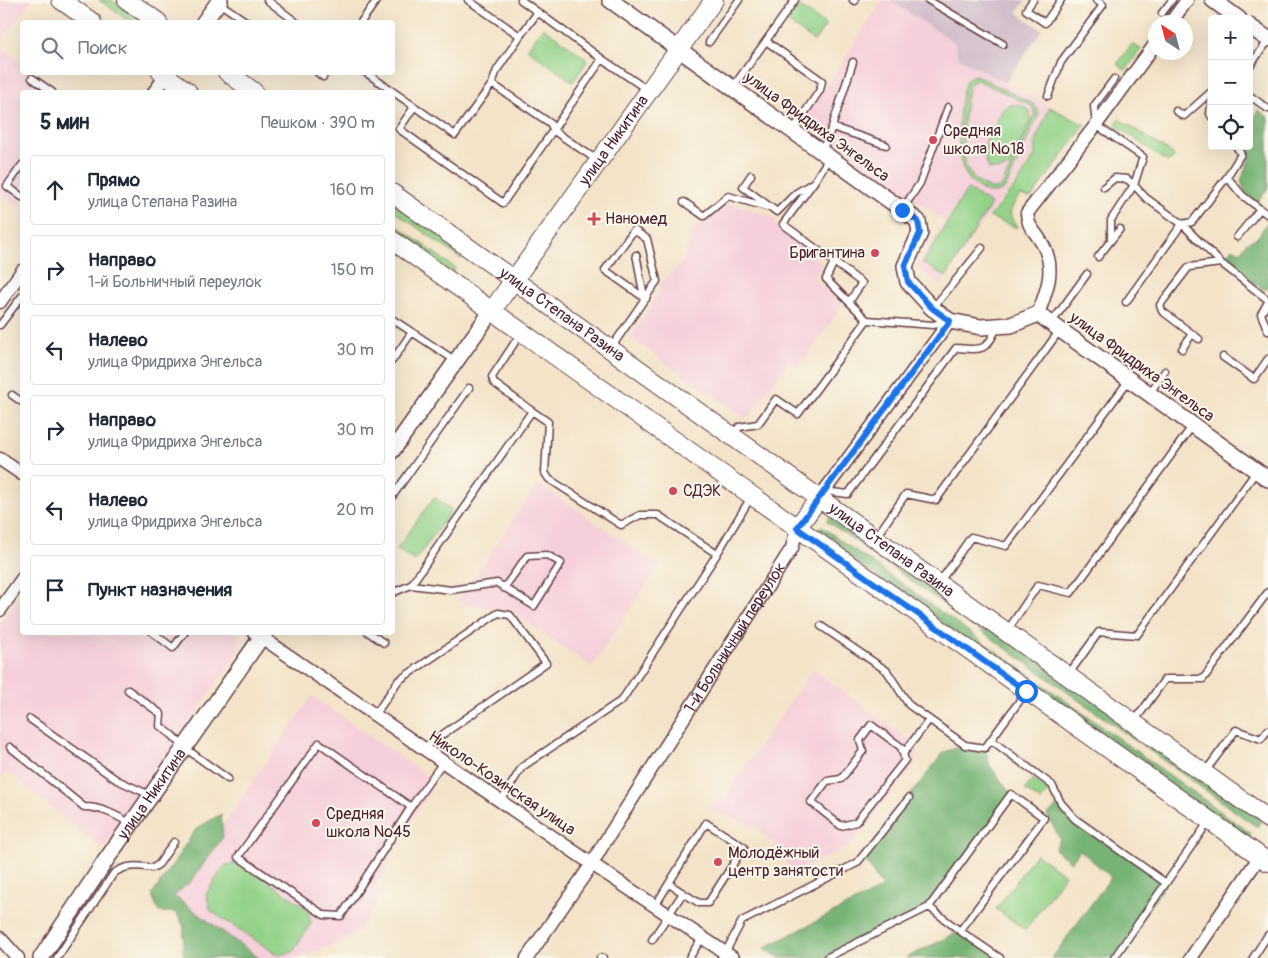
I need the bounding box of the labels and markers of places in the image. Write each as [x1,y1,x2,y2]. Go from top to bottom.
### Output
place label: Средняя школа №18 [943,121,1024,159]
marker: Средняя школа №18 [927,134,939,146]
place label: Наномед [605,209,668,229]
marker: Наномед [587,212,601,226]
place label: Бригантина [789,243,865,263]
marker: Бригантина [869,247,881,259]
place label: СДЭК [683,481,721,501]
marker: СДЭК [667,485,679,497]
place label: Средняя школа №45 [326,804,411,842]
marker: Средняя школа №45 [310,817,322,829]
place label: Молодёжный центр занятости [728,843,843,881]
marker: Молодёжный центр занятости [712,856,724,868]

